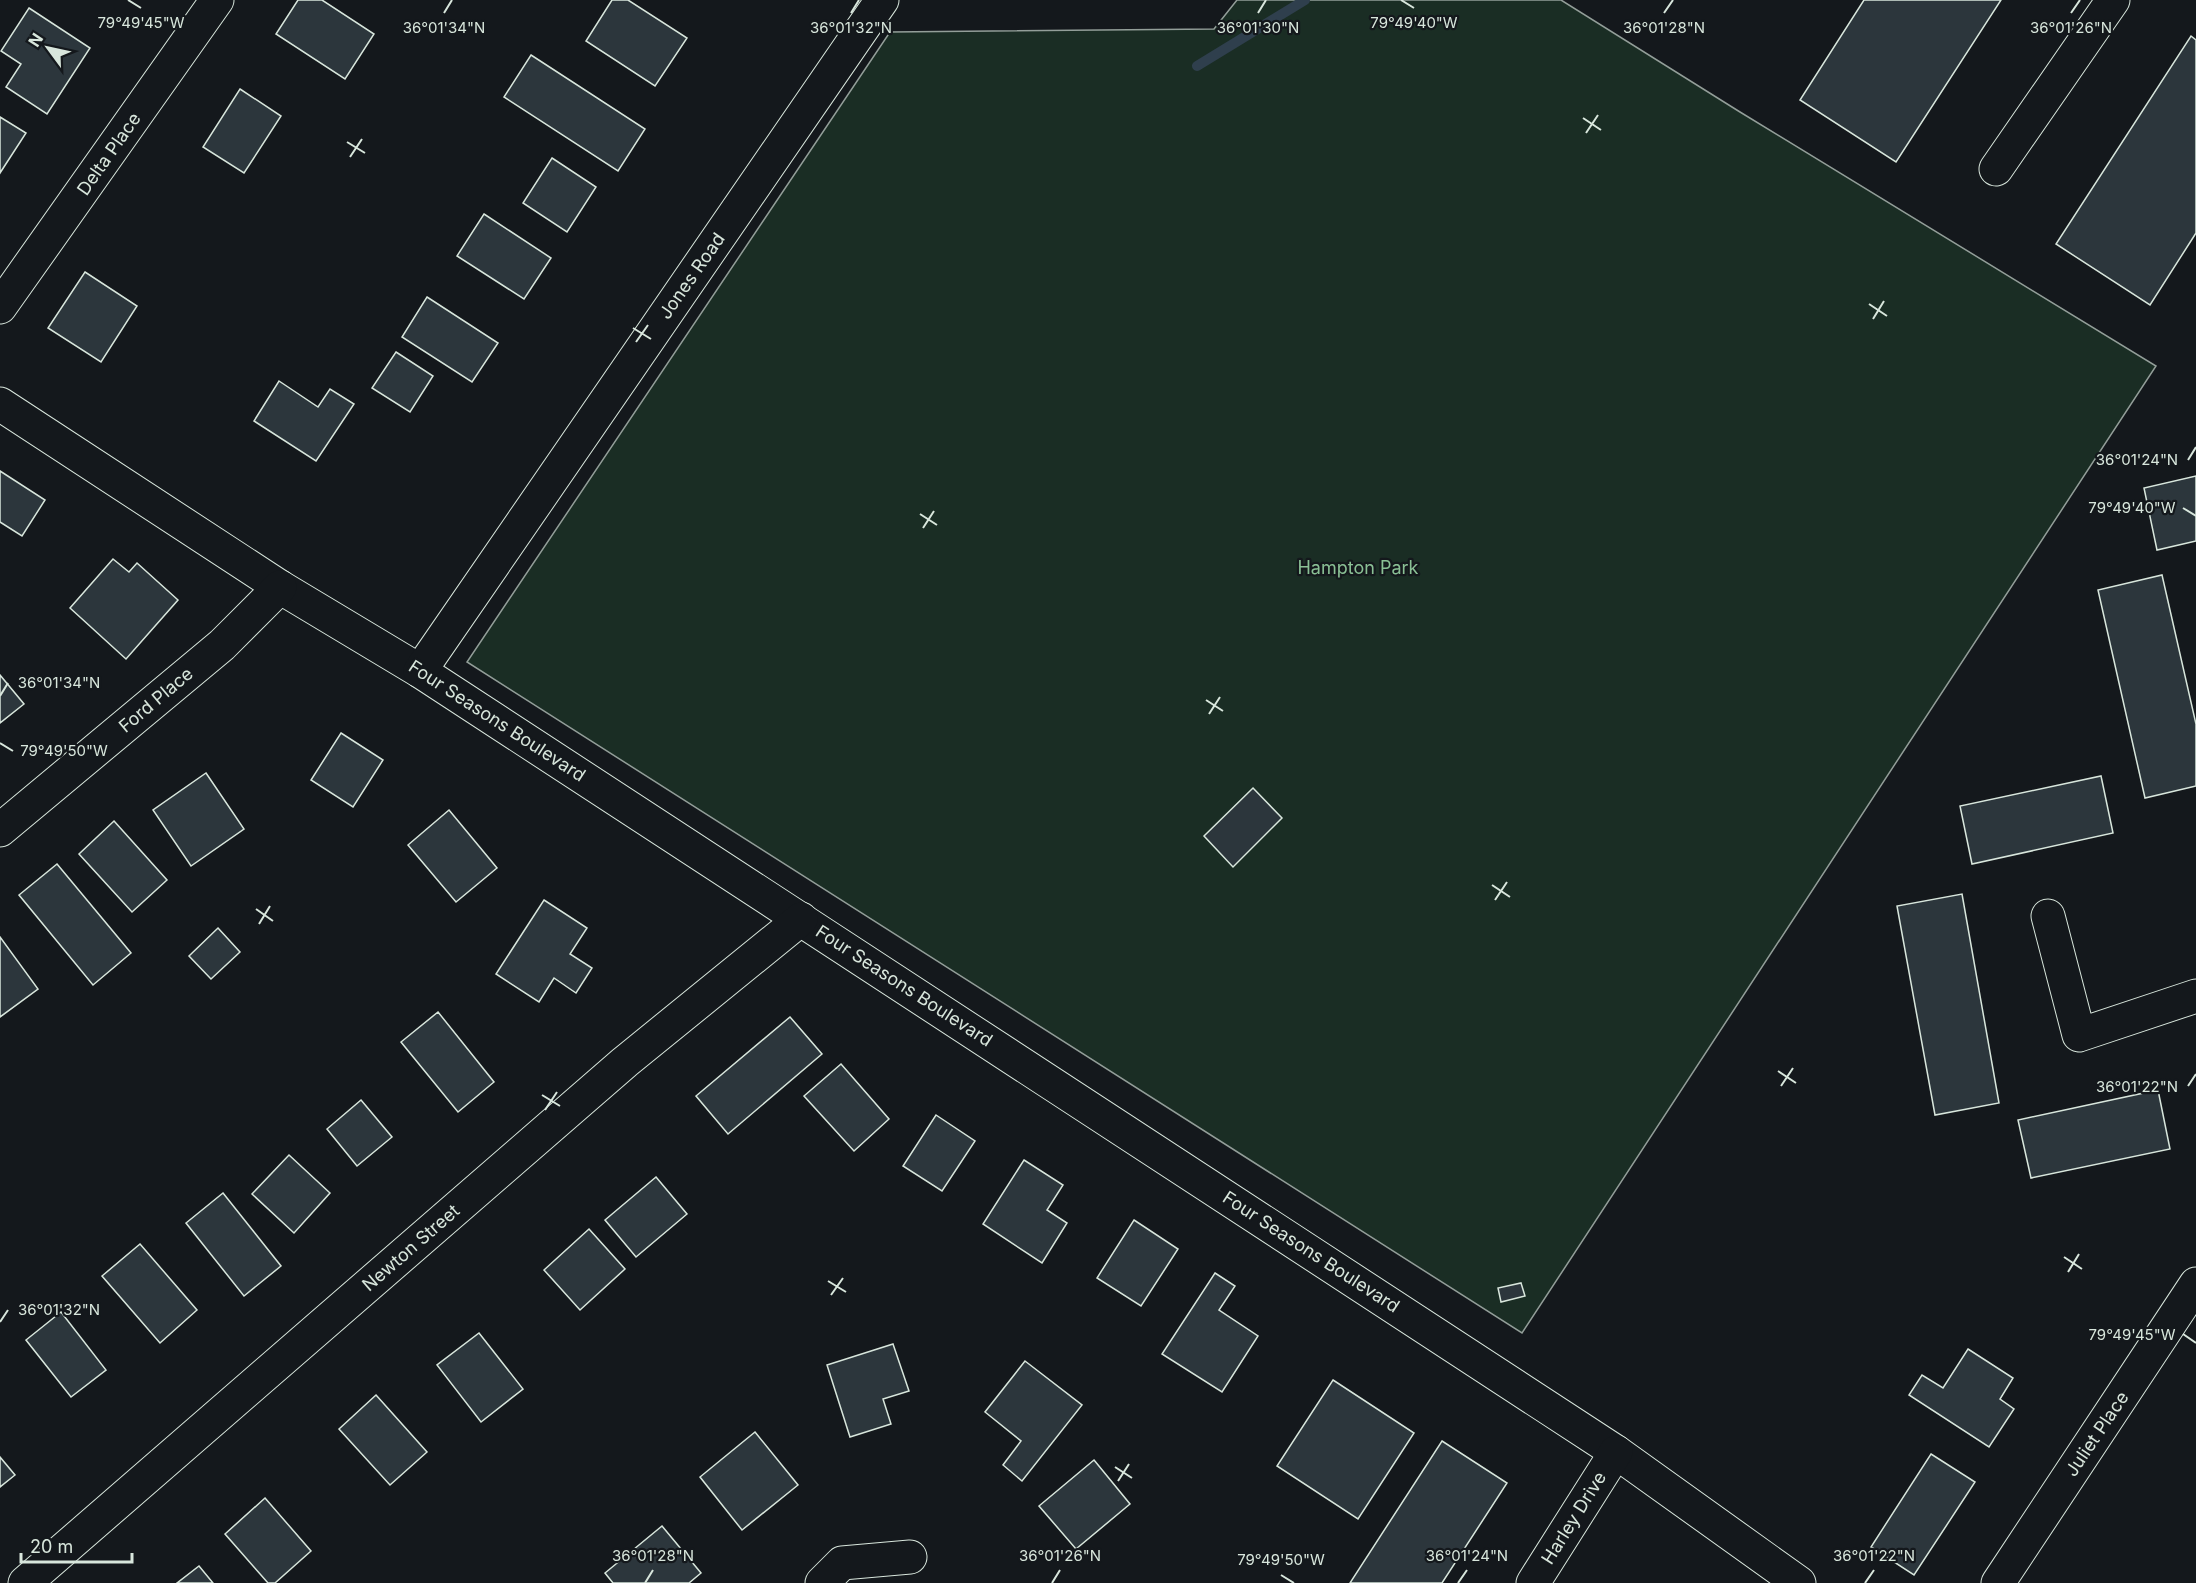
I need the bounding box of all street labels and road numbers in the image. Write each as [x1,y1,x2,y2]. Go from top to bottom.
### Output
street label: Delta Place [72,108,145,199]
street label: Jones Road [654,229,729,323]
street label: Four Seasons Boulevard [405,656,590,786]
street label: Ford Place [114,663,197,737]
street label: Four Seasons Boulevard [812,921,997,1051]
street label: Four Seasons Boulevard [1219,1187,1404,1317]
street label: Newton Street [358,1200,463,1295]
street label: Juliet Place [2061,1387,2133,1480]
street label: Harley Drive [1537,1468,1610,1568]

